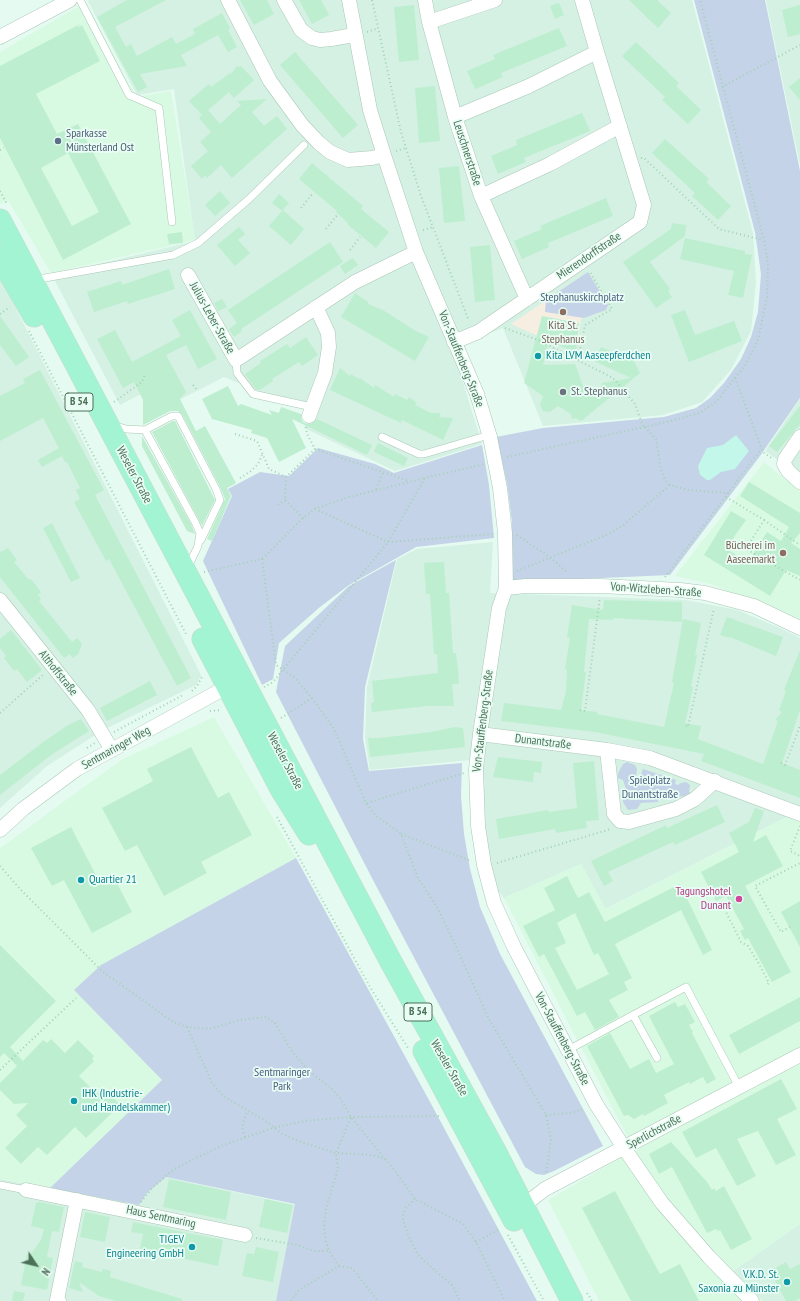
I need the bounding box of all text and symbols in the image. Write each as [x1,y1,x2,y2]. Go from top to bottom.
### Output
street label: Leuschnerstraße [450,118,484,188]
place label: Sparkasse Münsterland Ost [66,127,134,155]
marker: Sparkasse Münsterland Ost [53,136,63,146]
street label: Mierendorffstraße [554,229,624,283]
street label: Julius-Leber-Straße [186,280,238,356]
park label: Stephanuskirchplatz [540,291,624,305]
marker: Kita St. Stephanus [558,307,568,317]
street label: Von-Stauffenberg-Straße [435,308,487,410]
place label: Kita St. Stephanus [541,319,585,347]
place label: Kita LVM Aaseepferdchen [546,349,651,363]
marker: Kita LVM Aaseepferdchen [533,351,543,361]
place label: St. Stephanus [571,385,627,399]
marker: St. Stephanus [558,387,568,397]
road number: B 54 [65,393,93,411]
street label: Weseler Straße [113,444,155,506]
place label: Bücherei im Aaseemarkt [726,539,775,567]
marker: Bücherei im Aaseemarkt [778,548,788,558]
street label: Von-Witzleben-Straße [610,580,702,600]
street label: Althoffstraße [35,647,81,699]
street label: Von-Stauffenberg-Straße [470,669,496,773]
street label: Sentmaringer Weg [79,723,153,773]
street label: Weseler Straße [264,730,306,792]
street label: Dunantstraße [514,731,572,753]
park label: Spielplatz Dunantstraße [622,774,678,802]
place label: Quartier 21 [89,873,137,887]
marker: Quartier 21 [76,875,86,885]
place label: Tagungshotel Dunant [676,885,731,913]
marker: Tagungshotel Dunant [734,894,744,904]
street label: Von-Stauffenberg-Straße [531,990,593,1088]
road number: B 54 [404,1003,432,1021]
street label: Weseler Straße [427,1037,471,1099]
park label: Sentmaringer Park [254,1066,310,1094]
place label: IHK (Industrie- und Handelskammer) [82,1087,170,1115]
marker: IHK (Industrie- und Handelskammer) [69,1096,79,1106]
street label: Sperlichstraße [624,1112,684,1152]
street label: Haus Sentmaring [125,1203,197,1231]
place label: TIGEV Engineering GmbH [106,1233,184,1261]
marker: TIGEV Engineering GmbH [187,1242,197,1252]
north arrow [16,1245,56,1285]
text: N [38,1265,53,1278]
place label: V.K.D. St. Saxonia zu Münster [698,1268,779,1296]
marker: V.K.D. St. Saxonia zu Münster [782,1277,792,1287]

